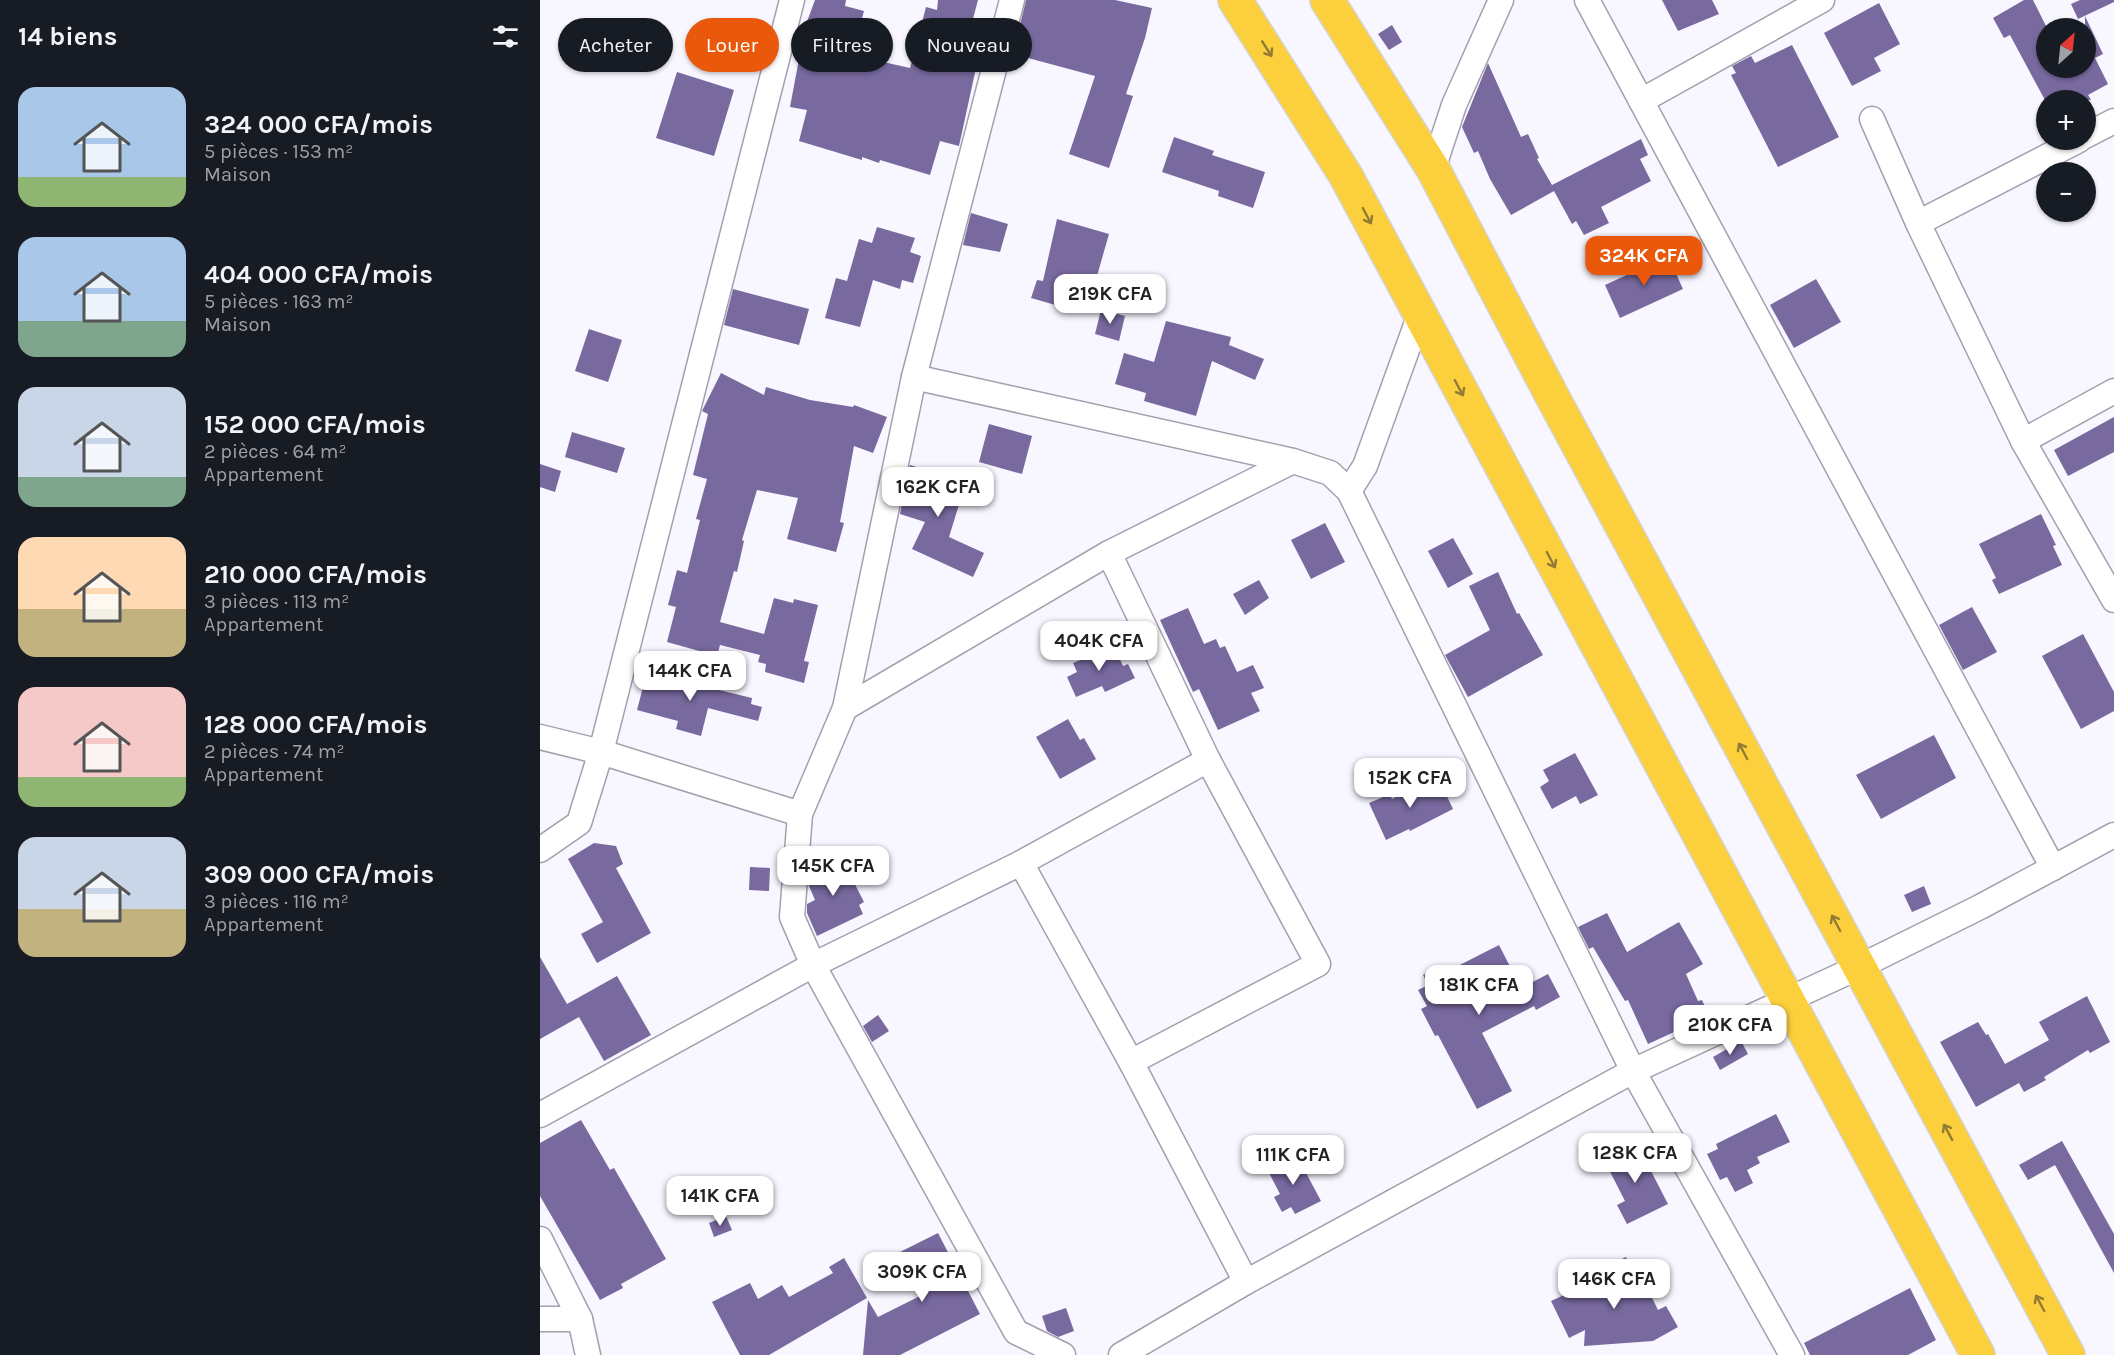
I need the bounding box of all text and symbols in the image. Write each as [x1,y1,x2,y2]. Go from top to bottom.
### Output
chip: Acheter [558,18,673,72]
chip: Louer [685,18,779,72]
chip: Filtres [791,18,893,72]
chip: Nouveau [905,18,1032,72]
north arrow [2036,18,2096,78]
map controls [2036,18,2096,222]
icon: filters [489,20,522,53]
text: 14 biens [18,21,118,52]
one-way arrow [1261,40,1274,57]
button: + [2036,90,2096,150]
text: 324 000 CFA/mois [204,109,433,140]
icon: home [66,111,138,183]
text: 5 pièces · 153 m² [204,140,353,163]
button: − [2036,162,2096,222]
text: Maison [204,163,271,186]
one-way arrow [1361,207,1373,224]
pin: 324K CFA [1582,236,1706,287]
text: 324K CFA [1599,244,1689,267]
text: 404 000 CFA/mois [204,259,433,290]
icon: home [66,261,138,333]
pin: 219K CFA [1048,274,1172,325]
text: 219K CFA [1068,282,1152,305]
text: 5 pièces · 163 m² [204,290,353,313]
text: Maison [204,313,271,336]
one-way arrow [1454,379,1466,397]
text: 152 000 CFA/mois [204,409,426,440]
icon: home [66,411,138,483]
text: 2 pièces · 64 m² [204,440,347,463]
text: Appartement [204,463,323,486]
pin: 162K CFA [876,467,1000,518]
text: 162K CFA [896,475,980,498]
one-way arrow [1545,551,1557,568]
text: 210 000 CFA/mois [204,559,427,590]
icon: home [66,561,138,633]
text: 3 pièces · 113 m² [204,590,349,613]
text: Appartement [204,613,323,636]
pin: 404K CFA [1037,621,1161,672]
text: 404K CFA [1054,629,1144,652]
pin: 144K CFA [628,651,752,702]
text: 144K CFA [648,659,732,682]
text: 128 000 CFA/mois [204,709,427,740]
icon: home [66,711,138,783]
text: 2 pièces · 74 m² [204,740,344,763]
one-way arrow [1737,743,1749,760]
pin: 152K CFA [1348,758,1472,809]
text: Appartement [204,763,323,786]
text: 152K CFA [1368,766,1452,789]
pin: 145K CFA [771,846,895,897]
text: 145K CFA [791,854,875,877]
text: 309 000 CFA/mois [204,859,434,890]
icon: home [66,861,138,933]
text: 3 pièces · 116 m² [204,890,349,913]
text: Appartement [204,913,323,936]
one-way arrow [1830,915,1842,932]
pin: 181K CFA [1417,965,1541,1016]
text: 181K CFA [1439,973,1519,996]
pin: 210K CFA [1668,1005,1792,1056]
text: 210K CFA [1688,1013,1772,1036]
one-way arrow [1942,1123,1953,1141]
pin: 128K CFA [1573,1133,1697,1184]
pin: 111K CFA [1231,1135,1355,1186]
text: 128K CFA [1592,1141,1678,1164]
text: 111K CFA [1256,1143,1330,1166]
pin: 141K CFA [658,1176,782,1227]
text: 141K CFA [680,1184,760,1207]
pin: 309K CFA [860,1252,984,1303]
pin: 146K CFA [1552,1259,1676,1310]
text: 309K CFA [877,1260,967,1283]
text: 146K CFA [1572,1267,1656,1290]
one-way arrow [2034,1295,2045,1313]

